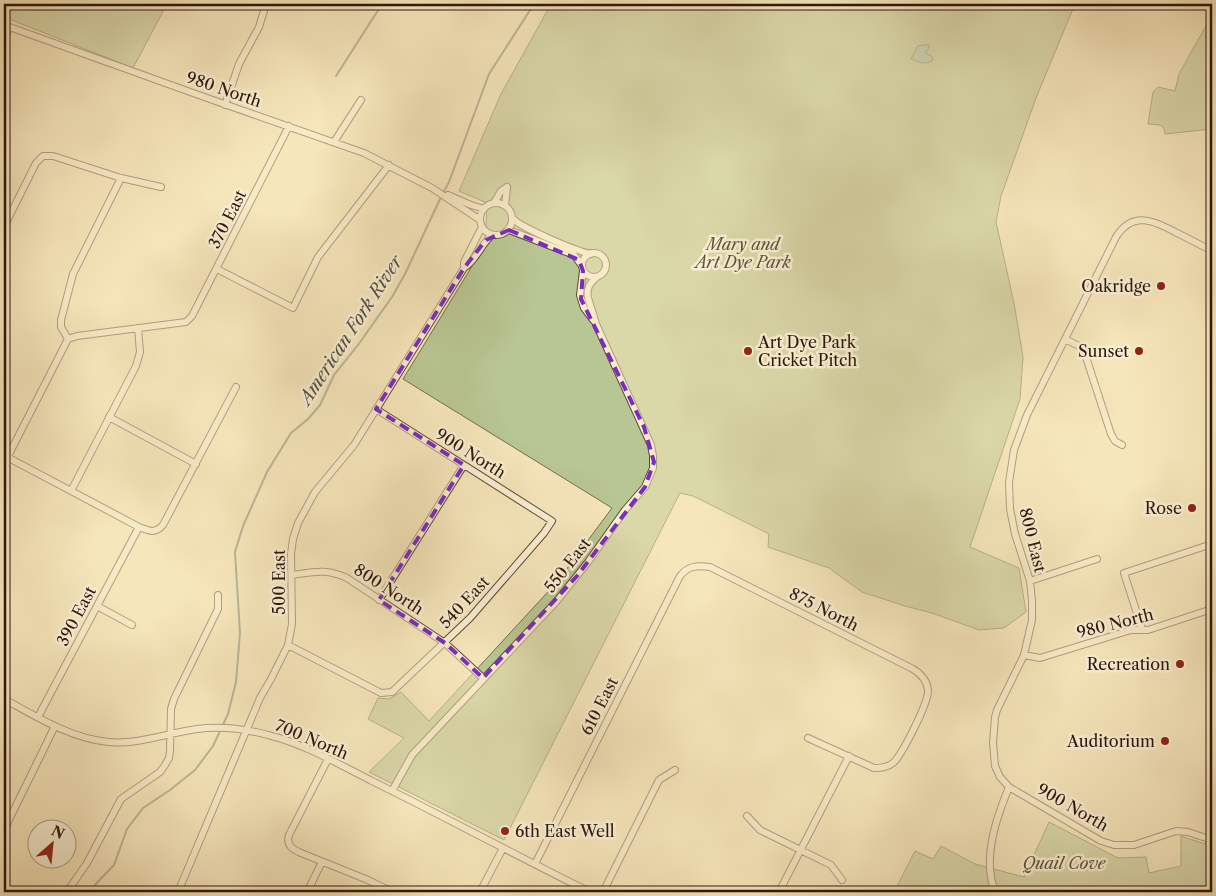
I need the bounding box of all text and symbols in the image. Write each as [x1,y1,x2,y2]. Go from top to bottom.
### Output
street label: 980 North [184,67,264,111]
street label: 370 East [204,186,250,252]
park label: Mary and Art Dye Park [692,234,791,272]
water label: American Fork River [293,250,408,411]
place label: Oakridge [1081,276,1151,296]
marker: Oakridge [1155,280,1167,292]
place label: Art Dye Park Cricket Pitch [757,332,857,370]
place label: Sunset [1078,341,1129,361]
marker: Art Dye Park Cricket Pitch [742,345,754,357]
marker: Sunset [1133,345,1145,357]
street label: 900 North [432,424,510,482]
place label: Rose [1145,498,1182,518]
marker: Rose [1186,502,1198,514]
street label: 800 East [1015,506,1051,575]
street label: 550 East [539,533,595,596]
street label: 500 East [269,549,289,615]
street label: 800 North [350,559,428,619]
street label: 540 East [435,571,493,632]
street label: 390 East [52,582,100,649]
street label: 875 North [786,583,862,635]
street label: 980 North [1075,604,1155,642]
place label: Recreation [1087,654,1170,674]
marker: Recreation [1174,658,1186,670]
street label: 610 East [576,673,622,738]
street label: 700 North [272,715,352,763]
place label: Auditorium [1066,731,1155,751]
marker: Auditorium [1159,735,1171,747]
street label: 900 North [1034,779,1112,835]
north arrow [28,818,78,868]
place label: 6th East Well [515,821,615,841]
text: N [48,822,67,843]
marker: 6th East Well [499,825,511,837]
park label: Quail Cove [1023,853,1107,873]

